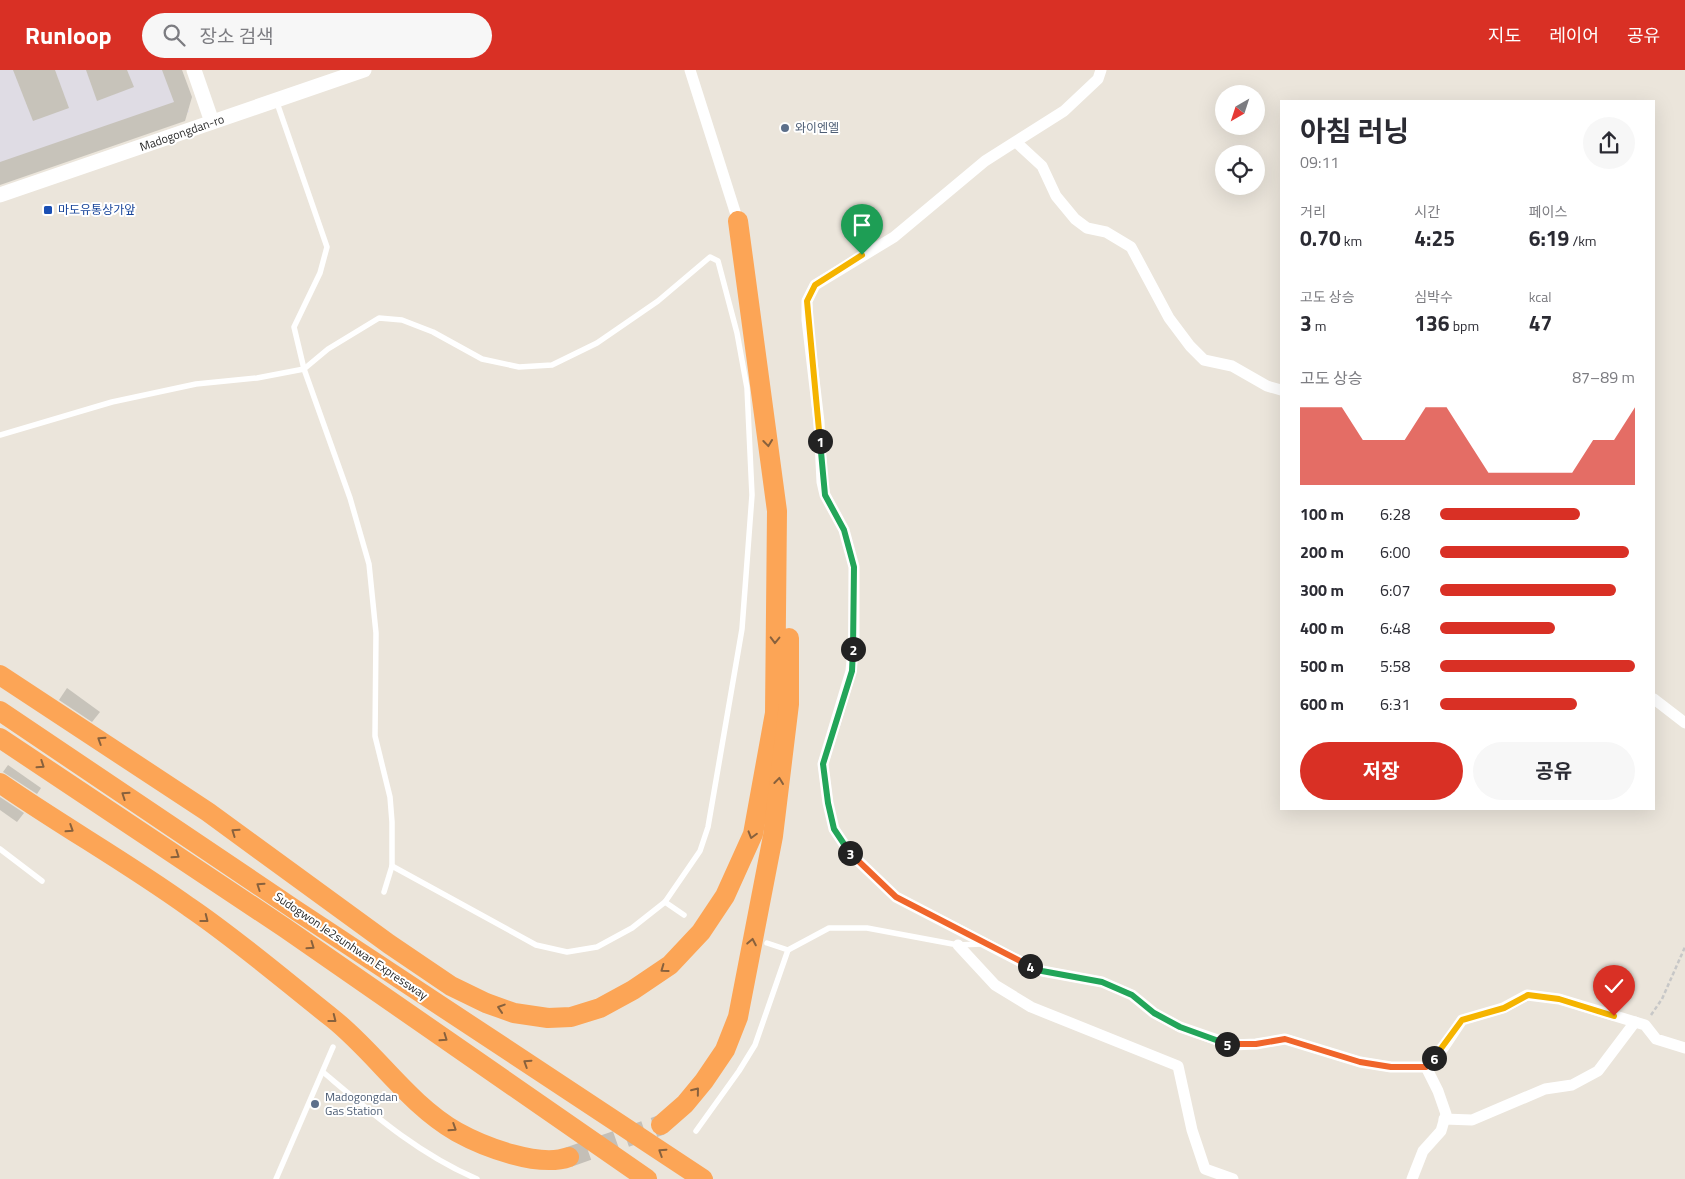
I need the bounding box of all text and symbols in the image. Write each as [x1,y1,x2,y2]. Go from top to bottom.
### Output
search box [142,13,492,58]
text: Runloop [25,17,112,53]
icon: search [160,21,188,49]
text: 장소 검색 [200,21,274,50]
text: 지도 [1488,22,1521,49]
text: 레이어 [1549,22,1599,49]
text: 공유 [1627,22,1660,49]
north arrow [1215,85,1265,135]
map controls [1215,85,1265,195]
street label: Madogongdan-ro [137,109,227,156]
text: 아침 러닝 [1300,109,1409,152]
button: share [1583,117,1635,169]
place label: 와이엔엘 [795,118,839,137]
marker: 와이엔엘 [779,122,791,134]
button: locate [1215,145,1265,195]
text: 09:11 [1300,150,1339,174]
place label: 마도유통상가앞 [58,200,135,219]
text: 거리 [1300,201,1326,222]
text: 시간 [1414,201,1440,222]
text: 페이스 [1529,201,1567,222]
marker: 마도유통상가앞 [42,204,54,216]
pin [841,204,883,255]
icon: arrive [848,211,876,239]
text: 0.70 [1300,222,1341,254]
text: 4:25 [1414,222,1455,254]
text: 6:19 [1529,222,1569,254]
text: km [1341,230,1362,251]
text: /km [1569,230,1597,251]
text: 고도 상승 [1300,286,1355,307]
text: 심박수 [1414,286,1453,307]
text: kcal [1529,286,1552,307]
text: 3 [1300,307,1312,339]
text: 136 [1414,307,1450,339]
text: 47 [1529,307,1552,339]
text: m [1312,315,1327,336]
text: bpm [1450,315,1479,336]
text: 87–89 m [1572,365,1635,389]
text: 고도 상승 [1300,366,1362,390]
pin: 1 [808,428,832,454]
text: 1 [817,431,824,452]
one-way arrow [762,439,773,447]
text: 100 m [1300,502,1344,526]
text: 6:28 [1380,502,1410,526]
text: 200 m [1300,540,1344,564]
text: 6:00 [1380,540,1410,564]
text: 300 m [1300,578,1344,602]
text: 6:07 [1380,578,1410,602]
text: 400 m [1300,616,1344,640]
text: 6:48 [1380,616,1410,640]
one-way arrow [770,636,781,644]
pin: 2 [840,636,866,662]
text: 2 [850,639,857,660]
text: 500 m [1300,654,1344,678]
text: 5:58 [1380,654,1410,678]
text: 600 m [1300,692,1344,716]
text: 6:31 [1380,692,1410,716]
one-way arrow [98,737,107,746]
button: 저장 [1300,742,1463,800]
button: 공유 [1473,742,1635,800]
one-way arrow [35,759,44,769]
one-way arrow [773,777,784,785]
one-way arrow [121,792,131,801]
one-way arrow [64,823,74,832]
one-way arrow [231,829,241,838]
one-way arrow [747,830,757,839]
pin: 3 [838,840,862,866]
text: 3 [847,843,854,864]
one-way arrow [170,849,180,858]
one-way arrow [256,883,266,892]
street label: Sudogwon Je2sunhwan Expressway [271,887,432,1004]
one-way arrow [199,913,209,922]
one-way arrow [747,937,757,946]
one-way arrow [305,940,315,949]
pin: 4 [1018,954,1042,978]
text: 4 [1027,956,1034,977]
one-way arrow [660,963,670,972]
pin [1593,965,1635,1016]
icon: check [1600,972,1628,1000]
one-way arrow [497,1004,506,1014]
one-way arrow [327,1014,336,1022]
one-way arrow [439,1032,448,1041]
pin: 5 [1214,1032,1240,1056]
text: 5 [1224,1034,1231,1055]
pin: 6 [1422,1046,1446,1070]
text: 6 [1431,1048,1438,1069]
one-way arrow [523,1059,532,1069]
place label: Madogongdan Gas Station [325,1087,398,1120]
one-way arrow [690,1088,698,1097]
marker: Madogongdan Gas Station [309,1098,321,1110]
one-way arrow [447,1122,456,1132]
one-way arrow [659,1149,668,1158]

